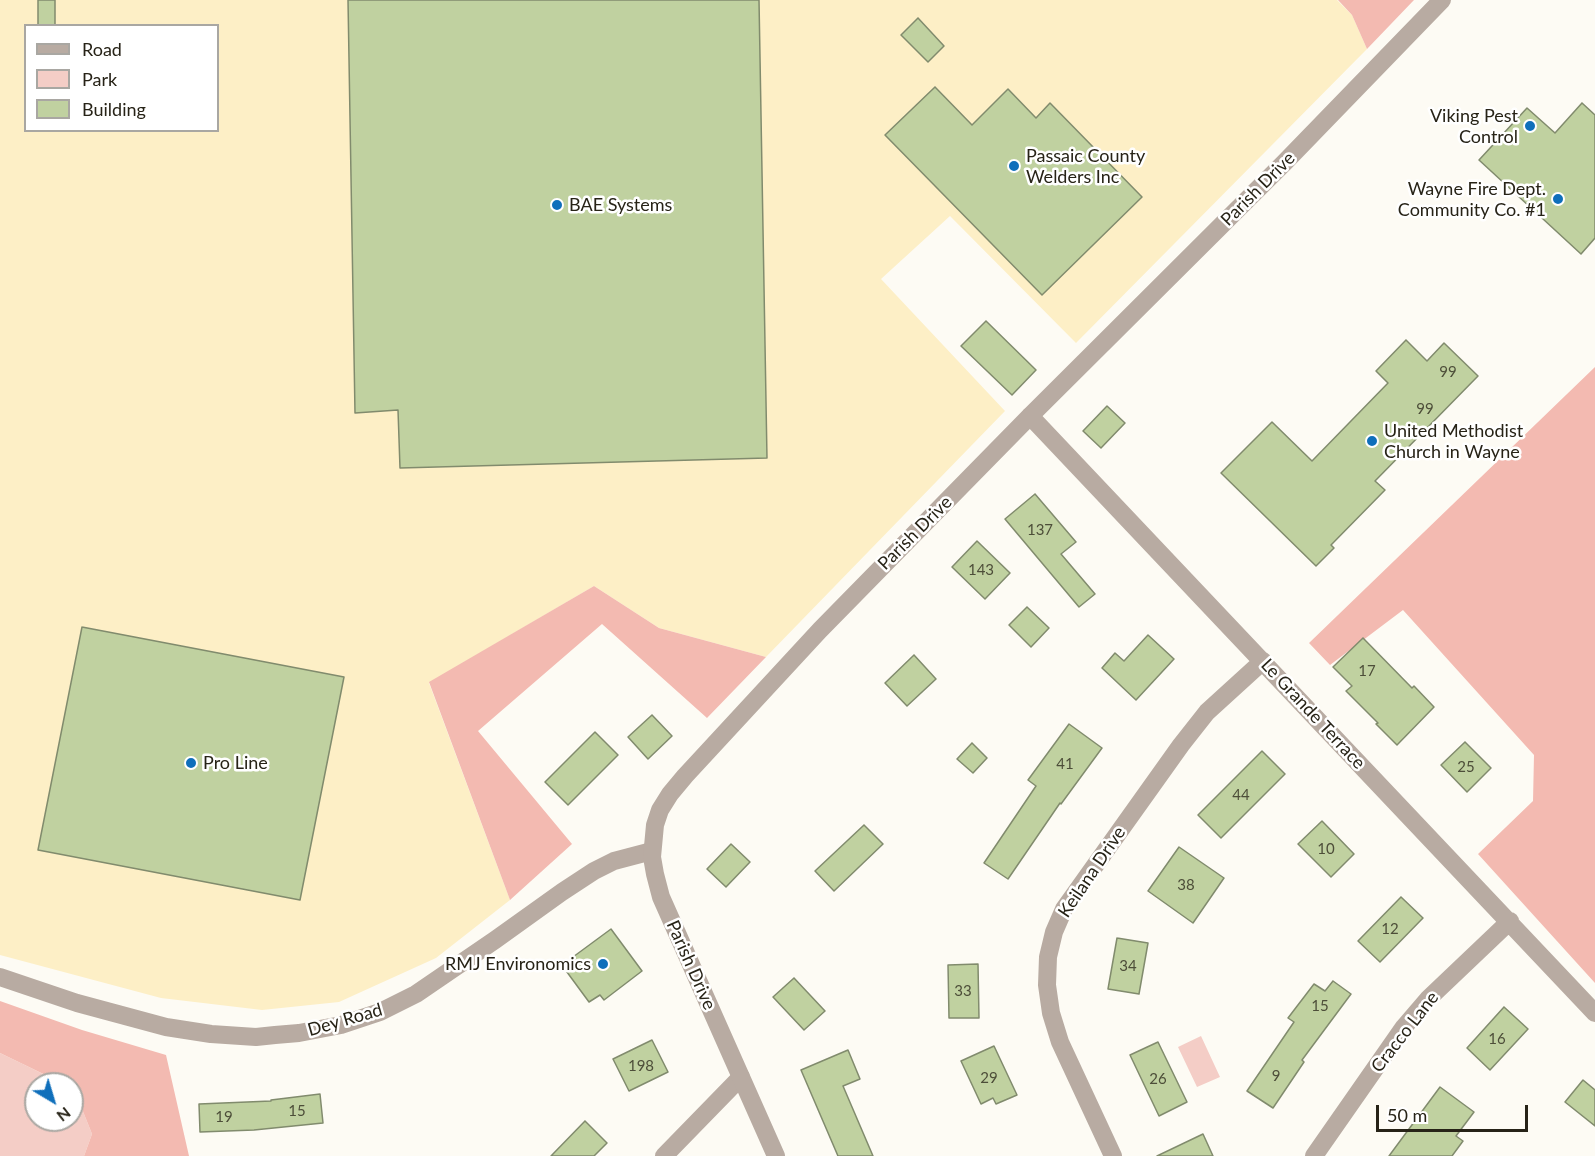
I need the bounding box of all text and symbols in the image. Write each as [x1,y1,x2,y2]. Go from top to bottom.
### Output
legend [24,24,219,132]
text: Road [82,38,122,60]
text: Park [82,68,117,90]
text: Building [82,98,146,120]
place label: Viking Pest Control [1430,105,1518,148]
marker: Viking Pest Control [1523,119,1537,133]
place label: Passaic County Welders Inc [1026,145,1145,188]
street label: Parish Drive [1217,148,1299,230]
marker: Passaic County Welders Inc [1007,159,1021,173]
place label: Wayne Fire Dept. Community Co. #1 [1398,178,1546,220]
marker: Wayne Fire Dept. Community Co. #1 [1551,192,1565,206]
place label: BAE Systems [569,194,672,216]
marker: BAE Systems [550,198,564,212]
house number: 99 [1439,363,1457,381]
house number: 99 [1416,400,1434,418]
place label: United Methodist Church in Wayne [1384,420,1523,462]
marker: United Methodist Church in Wayne [1365,434,1379,448]
street label: Parish Drive [874,492,956,574]
house number: 137 [1027,521,1053,539]
house number: 143 [968,561,994,579]
street label: Le Grande Terrace [1256,654,1370,774]
house number: 17 [1358,662,1376,680]
place label: Pro Line [203,752,268,774]
house number: 41 [1056,755,1074,773]
marker: Pro Line [184,756,198,770]
house number: 25 [1457,758,1475,776]
house number: 44 [1232,786,1250,804]
street label: Keilana Drive [1054,823,1130,921]
house number: 10 [1317,840,1335,858]
house number: 38 [1177,876,1195,894]
street label: Parish Drive [662,917,720,1013]
house number: 12 [1381,920,1399,938]
place label: RMJ Environomics [445,953,591,975]
marker: RMJ Environomics [596,957,610,971]
house number: 34 [1119,957,1137,975]
house number: 33 [954,982,972,1000]
street label: Cracco Lane [1367,987,1443,1077]
house number: 15 [1311,997,1329,1015]
street label: Dey Road [305,999,385,1041]
house number: 16 [1488,1030,1506,1048]
house number: 198 [628,1057,654,1075]
house number: 9 [1272,1067,1280,1085]
house number: 29 [980,1069,998,1087]
house number: 26 [1149,1070,1167,1088]
north arrow [24,1072,84,1132]
scale bar [1379,1093,1530,1131]
house number: 15 [288,1102,306,1120]
text: N [53,1104,75,1126]
text: 50 m [1387,1104,1427,1126]
house number: 19 [215,1108,233,1126]

